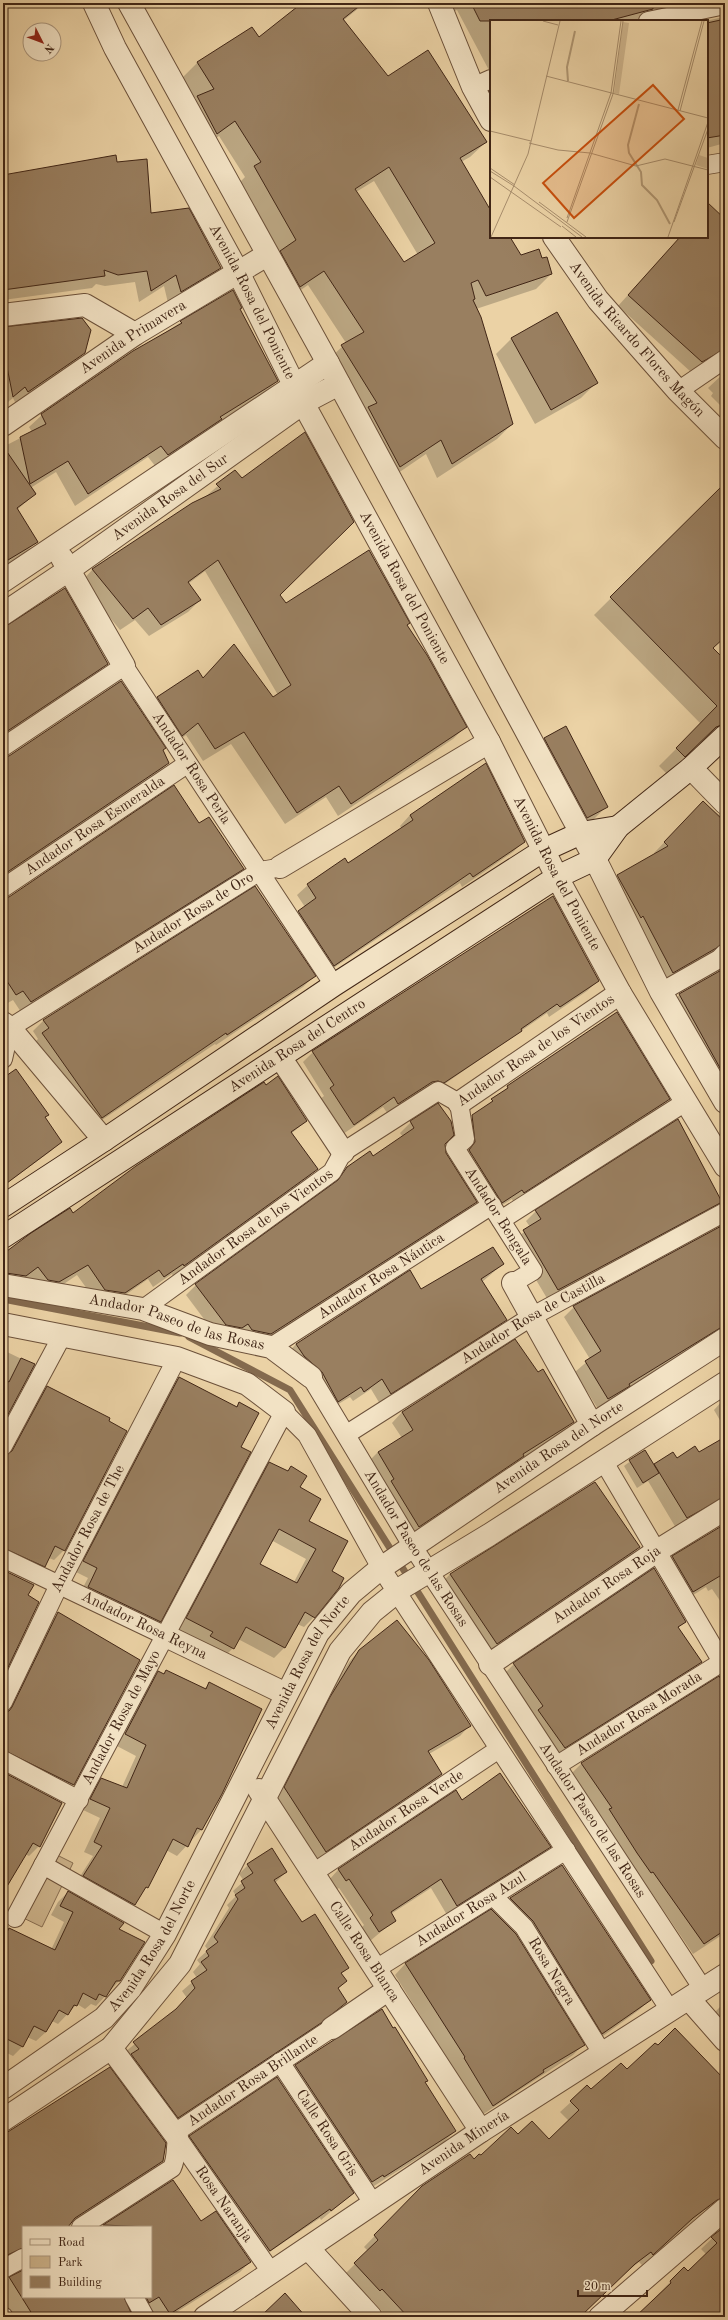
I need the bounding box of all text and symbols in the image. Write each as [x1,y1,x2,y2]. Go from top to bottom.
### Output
inset map [490,20,708,238]
north arrow [22,22,62,62]
text: N [41,41,55,55]
street label: Avenida Rosa del Poniente [206,222,298,382]
street label: Avenida Ricardo Flores Magón [566,259,707,420]
street label: Avenida Primavera [77,297,189,377]
street label: Avenida Rosa del Sur [109,451,231,544]
street label: Avenida Rosa del Poniente [356,509,452,667]
street label: Andador Rosa Perla [149,709,234,827]
street label: Andador Rosa Esmeralda [22,773,168,878]
street label: Avenida Rosa del Poniente [510,794,603,953]
street label: Andador Rosa de Oro [130,869,256,957]
street label: Andador Rosa de los Vientos [454,992,617,1110]
street label: Avenida Rosa del Centro [226,996,368,1096]
street label: Andador Bengala [462,1164,535,1268]
street label: Andador Rosa de los Vientos [175,1166,336,1288]
street label: Andador Rosa Náutica [315,1230,448,1322]
street label: Andador Rosa de Castilla [458,1270,608,1367]
street label: Andador Paseo de las Rosas [87,1292,266,1353]
street label: Avenida Rosa del Norte [491,1399,626,1497]
street label: Andador Rosa de The [49,1462,128,1595]
street label: Andador Paseo de las Rosas [361,1467,471,1630]
street label: Andador Rosa Roja [550,1543,664,1627]
street label: Andador Rosa Reyna [79,1589,210,1663]
street label: Avenida Rosa del Norte [263,1593,353,1732]
street label: Andador Rosa de Mayo [80,1648,163,1787]
street label: Andador Rosa Morada [573,1669,705,1759]
street label: Andador Paseo de las Rosas [536,1740,649,1901]
street label: Andador Rosa Verde [346,1767,467,1854]
street label: Andador Rosa Azul [413,1869,529,1950]
street label: Avenida Rosa del Norte [106,1878,199,2015]
street label: Calle Rosa Blanca [326,1899,403,2005]
street label: Rosa Negra [525,1935,578,2008]
street label: Andador Rosa Brillante [185,2032,321,2130]
street label: Calle Rosa Gris [293,2087,361,2179]
street label: Avenida Minería [416,2107,512,2178]
street label: Rosa Naranja [192,2163,256,2246]
legend [22,2226,152,2298]
text: Road [58,2237,85,2249]
text: Park [58,2257,83,2269]
scale bar [578,2272,647,2298]
text: Building [58,2277,102,2289]
text: 20 m [584,2281,611,2293]

